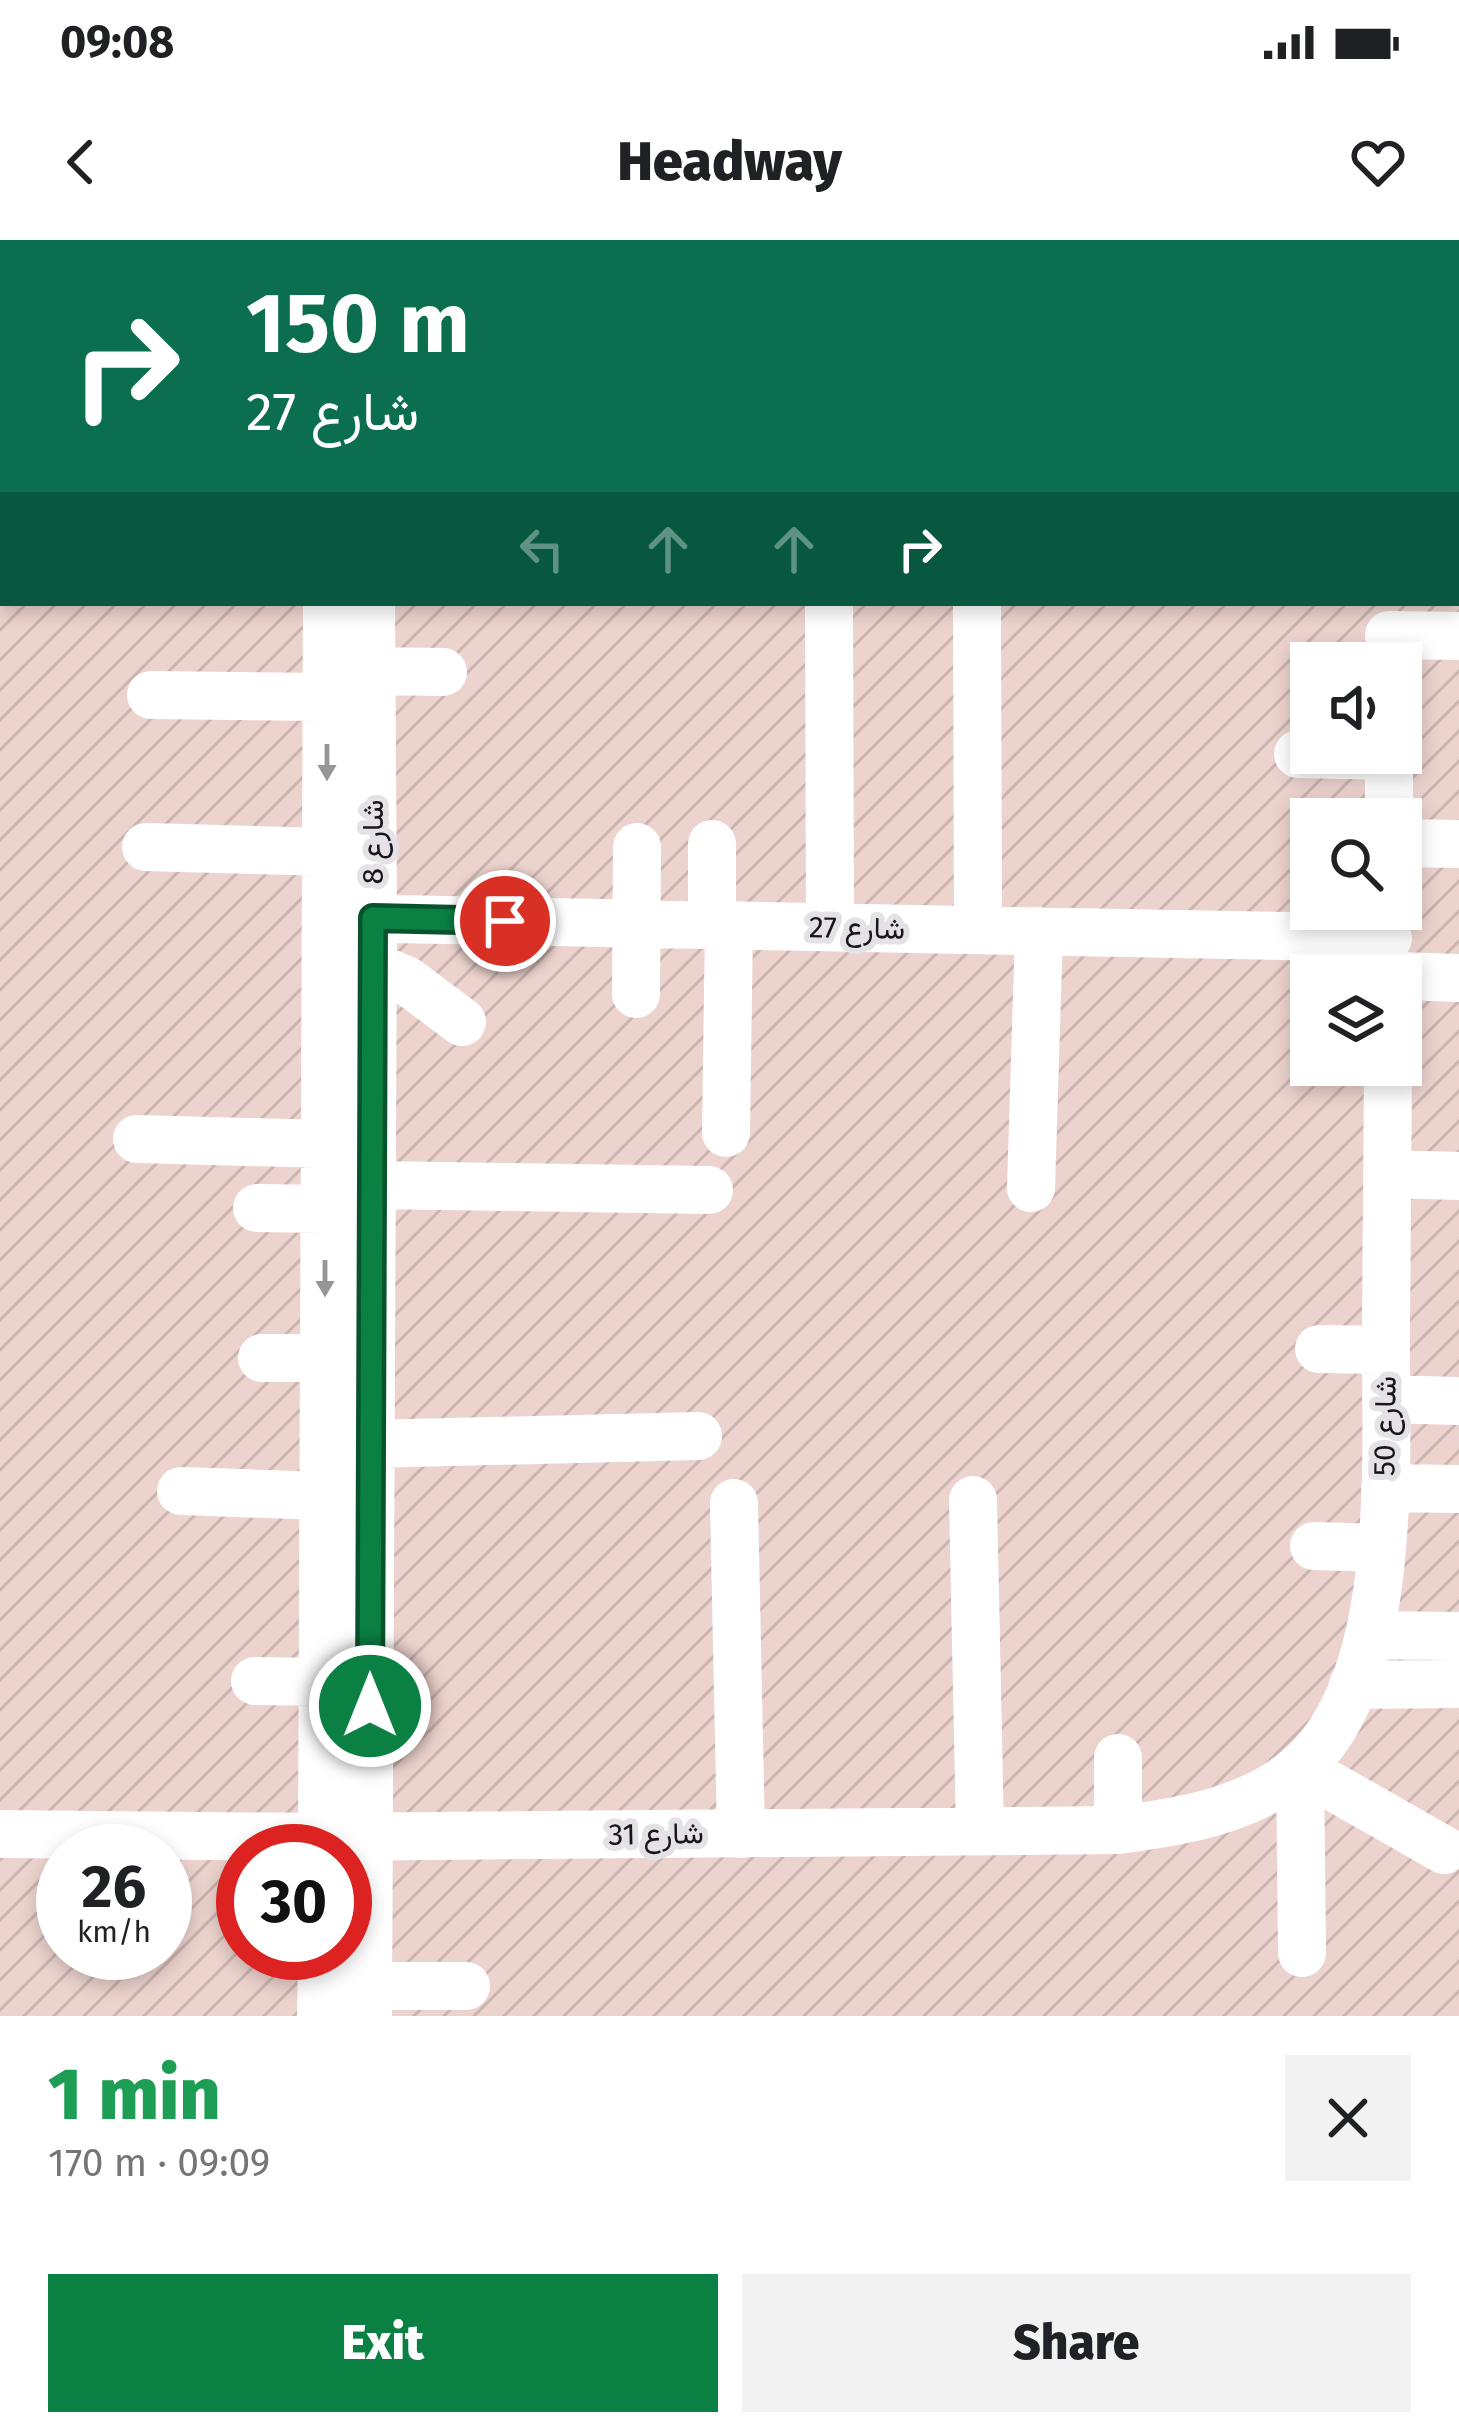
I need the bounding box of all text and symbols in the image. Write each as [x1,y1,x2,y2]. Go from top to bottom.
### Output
text: 09:08 [60,15,174,69]
icon: back [48,129,114,195]
icon: heart [1345,129,1411,195]
text: Headway [617,130,842,194]
text: 150 m [246,273,470,374]
icon: right [48,288,204,444]
text: شارع 27 [246,380,419,444]
icon: left [509,516,575,582]
icon: ahead [635,516,701,582]
icon: ahead [761,516,827,582]
icon: right [887,516,953,582]
map controls [1290,642,1422,1086]
button: sound [1290,642,1422,774]
one-way arrow [317,744,337,782]
button: search [1290,798,1422,930]
street label: شارع 8 [355,800,393,884]
pin [454,870,556,972]
icon: arrive [472,888,538,954]
street label: شارع 27 [809,909,905,949]
button: layers [1290,954,1422,1086]
one-way arrow [315,1260,335,1298]
street label: شارع 50 [1366,1376,1406,1476]
position arrow [307,1643,433,1769]
street label: شارع 31 [608,1815,704,1855]
speed limit sign: 30 [216,1824,372,1980]
text: 26 [82,1851,146,1923]
text: km/h [77,1914,151,1950]
text: 1 min [48,2052,221,2138]
button: close [1285,2055,1411,2181]
text: 170 m · 09:09 [48,2140,270,2186]
button: Exit [48,2274,718,2412]
button: Share [742,2274,1411,2412]

